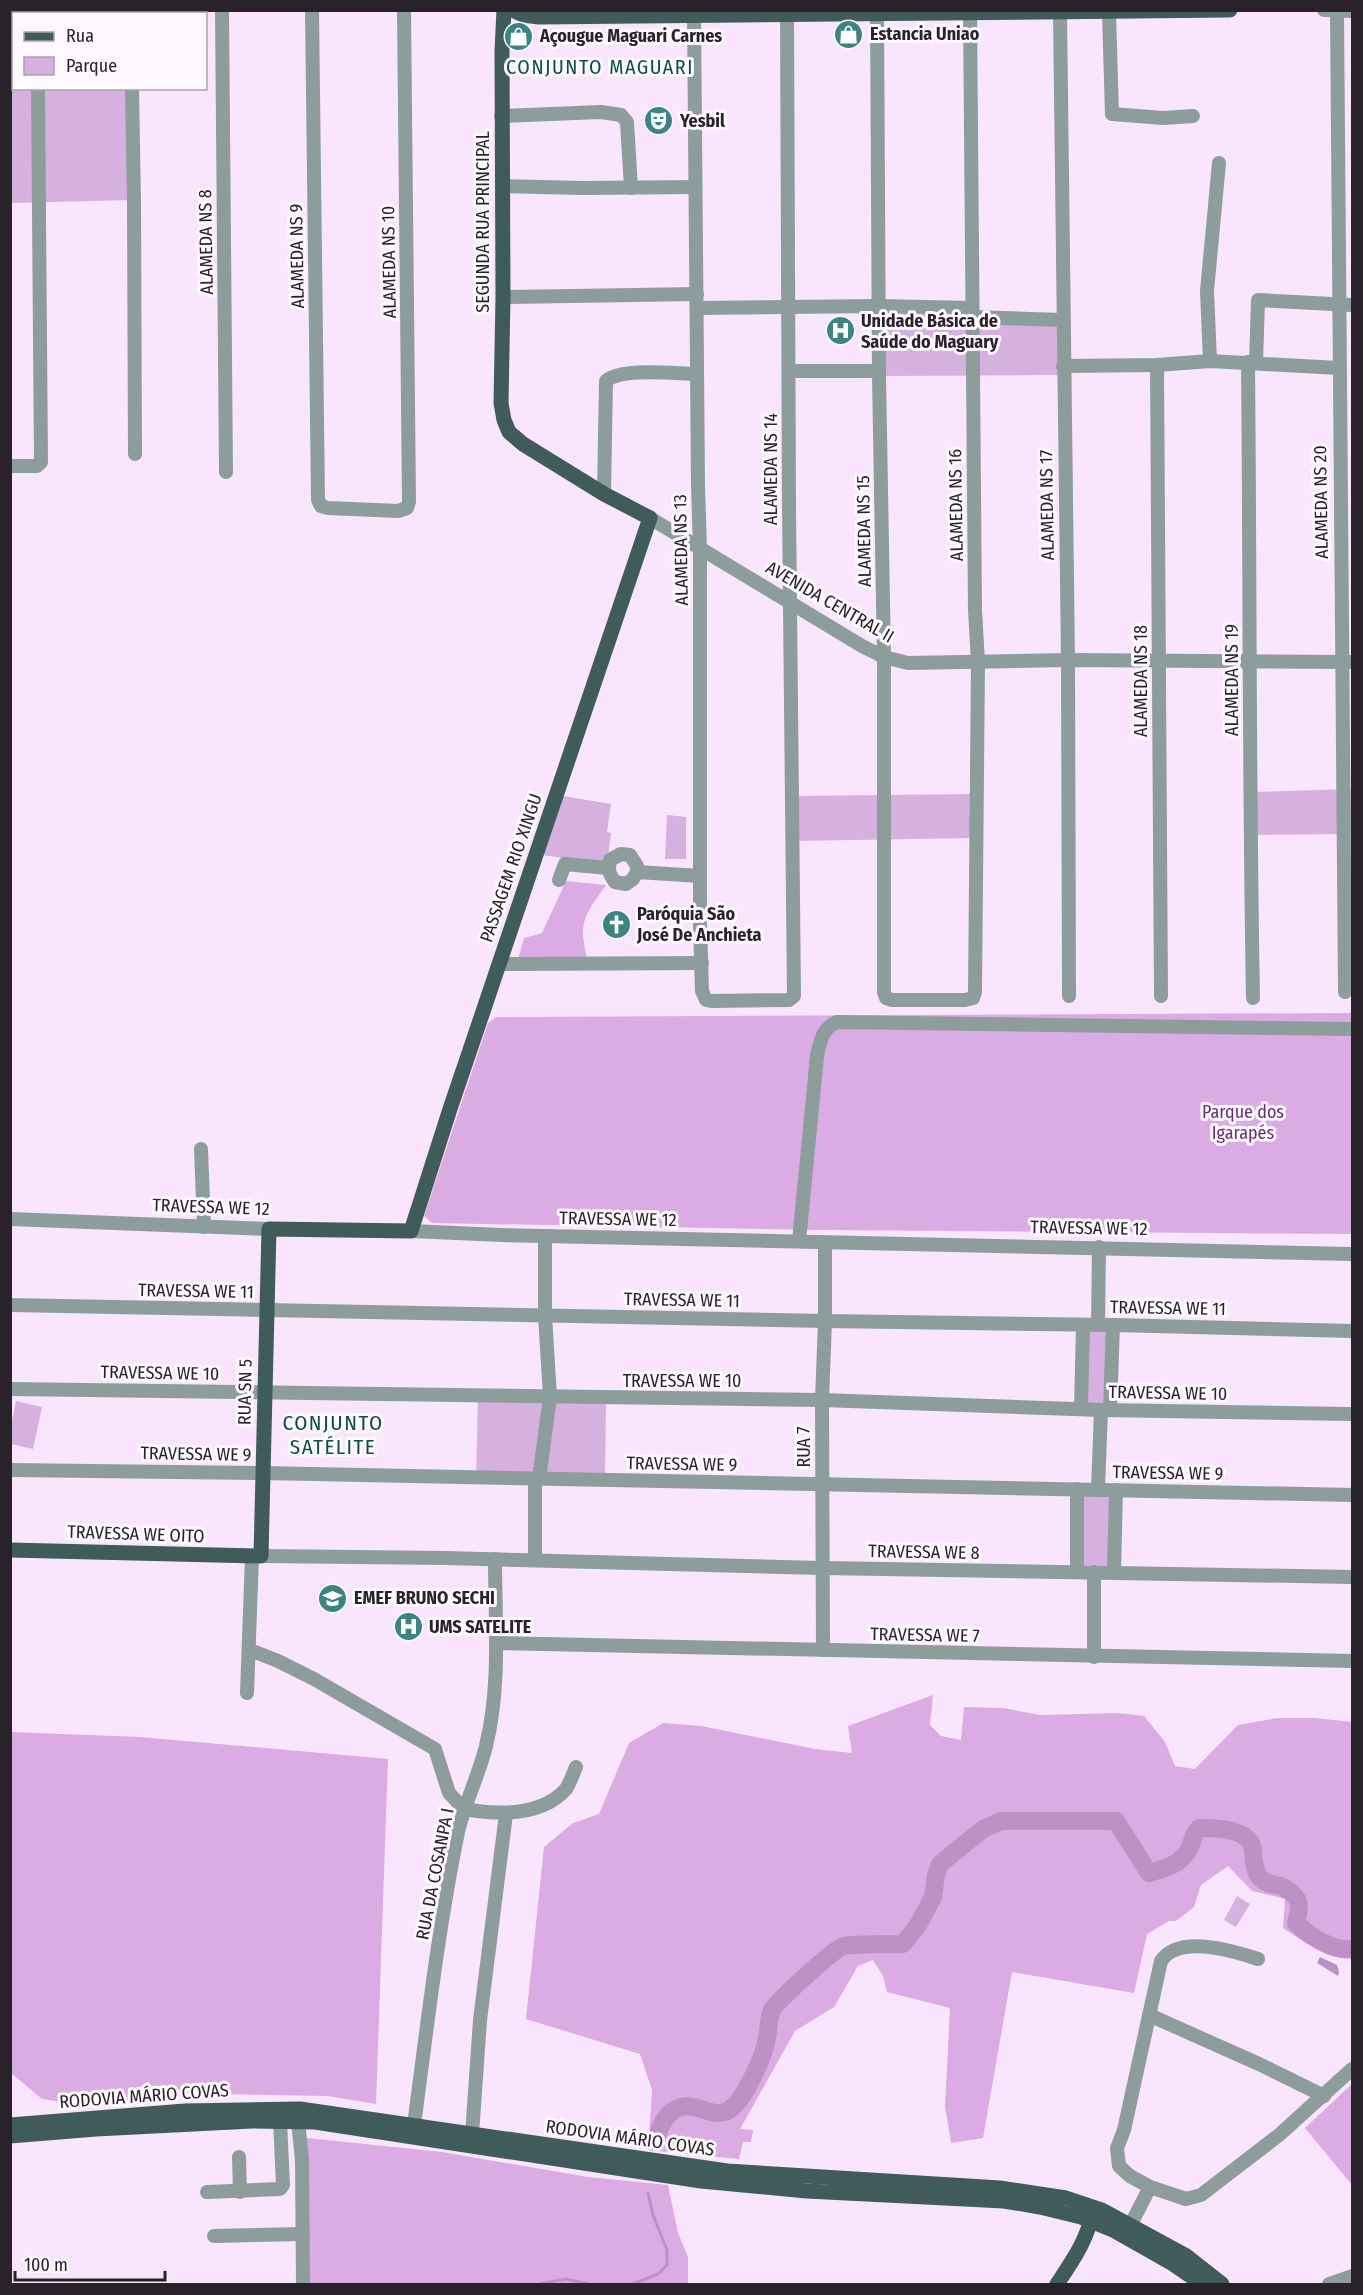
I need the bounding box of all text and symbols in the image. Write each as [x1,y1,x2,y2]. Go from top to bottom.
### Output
legend [12,12,207,90]
shop icon: Estancia Uniao [833,18,865,50]
shop icon: Açougue Maguari Carnes [503,20,535,52]
place label: Estancia Uniao [870,23,980,45]
text: Rua [66,25,94,47]
place label: Açougue Maguari Carnes [539,25,722,47]
text: Parque [66,55,117,77]
district label: CONJUNTO MAGUARI [506,55,694,79]
theatre icon: Yesbil [643,105,675,137]
place label: Yesbil [679,110,725,132]
street label: SEGUNDA RUA PRINCIPAL [472,131,494,313]
street label: ALAMEDA NS 8 [194,189,218,295]
street label: ALAMEDA NS 9 [285,203,309,309]
street label: ALAMEDA NS 10 [377,206,401,318]
place label: Unidade Básica de Saúde do Maguary [861,310,999,353]
hospital icon: Unidade Básica de Saúde do Maguary [824,315,856,347]
street label: ALAMEDA NS 14 [760,413,782,525]
street label: ALAMEDA NS 20 [1309,445,1333,559]
street label: ALAMEDA NS 16 [944,449,968,561]
street label: ALAMEDA NS 17 [1035,450,1059,560]
street label: ALAMEDA NS 15 [852,475,876,587]
street label: ALAMEDA NS 13 [669,494,693,606]
street label: AVENIDA CENTRAL II [762,556,898,648]
street label: ALAMEDA NS 19 [1221,624,1243,736]
street label: ALAMEDA NS 18 [1130,625,1152,737]
street label: PASSAGEM RIO XINGU [475,791,547,945]
place label: Paróquia São José De Anchieta [636,903,762,946]
church icon: Paróquia São José De Anchieta [600,908,632,940]
park label: Parque dos Igarapés [1202,1101,1284,1144]
street label: TRAVESSA WE 12 [152,1194,270,1220]
street label: TRAVESSA WE 12 [559,1207,677,1231]
street label: TRAVESSA WE 12 [1030,1216,1148,1240]
street label: TRAVESSA WE 11 [138,1279,254,1303]
street label: TRAVESSA WE 11 [624,1288,740,1312]
street label: TRAVESSA WE 11 [1110,1296,1226,1320]
street label: RUA SN 5 [233,1359,257,1425]
street label: TRAVESSA WE 10 [101,1361,219,1385]
street label: TRAVESSA WE 10 [623,1370,741,1392]
street label: TRAVESSA WE 10 [1109,1381,1227,1405]
district label: CONJUNTO SATÉLITE [282,1410,384,1460]
street label: RUA 7 [793,1426,815,1468]
street label: TRAVESSA WE 9 [140,1442,252,1466]
street label: TRAVESSA WE 9 [626,1452,738,1476]
street label: TRAVESSA WE 9 [1112,1461,1224,1485]
street label: TRAVESSA WE OITO [67,1521,205,1547]
street label: TRAVESSA WE 8 [868,1540,980,1564]
school or university icon: EMEF BRUNO SECHI [317,1582,349,1614]
place label: EMEF BRUNO SECHI [354,1587,495,1609]
hospital icon: UMS SATELITE [392,1611,424,1643]
place label: UMS SATELITE [429,1616,532,1638]
street label: TRAVESSA WE 7 [870,1623,980,1647]
street label: RUA DA COSANPA I [411,1806,459,1942]
street label: RODOVIA MÁRIO COVAS [58,2078,230,2113]
street label: RODOVIA MÁRIO COVAS [544,2114,716,2161]
scale bar [15,2244,165,2282]
text: 100 m [24,2254,68,2276]

